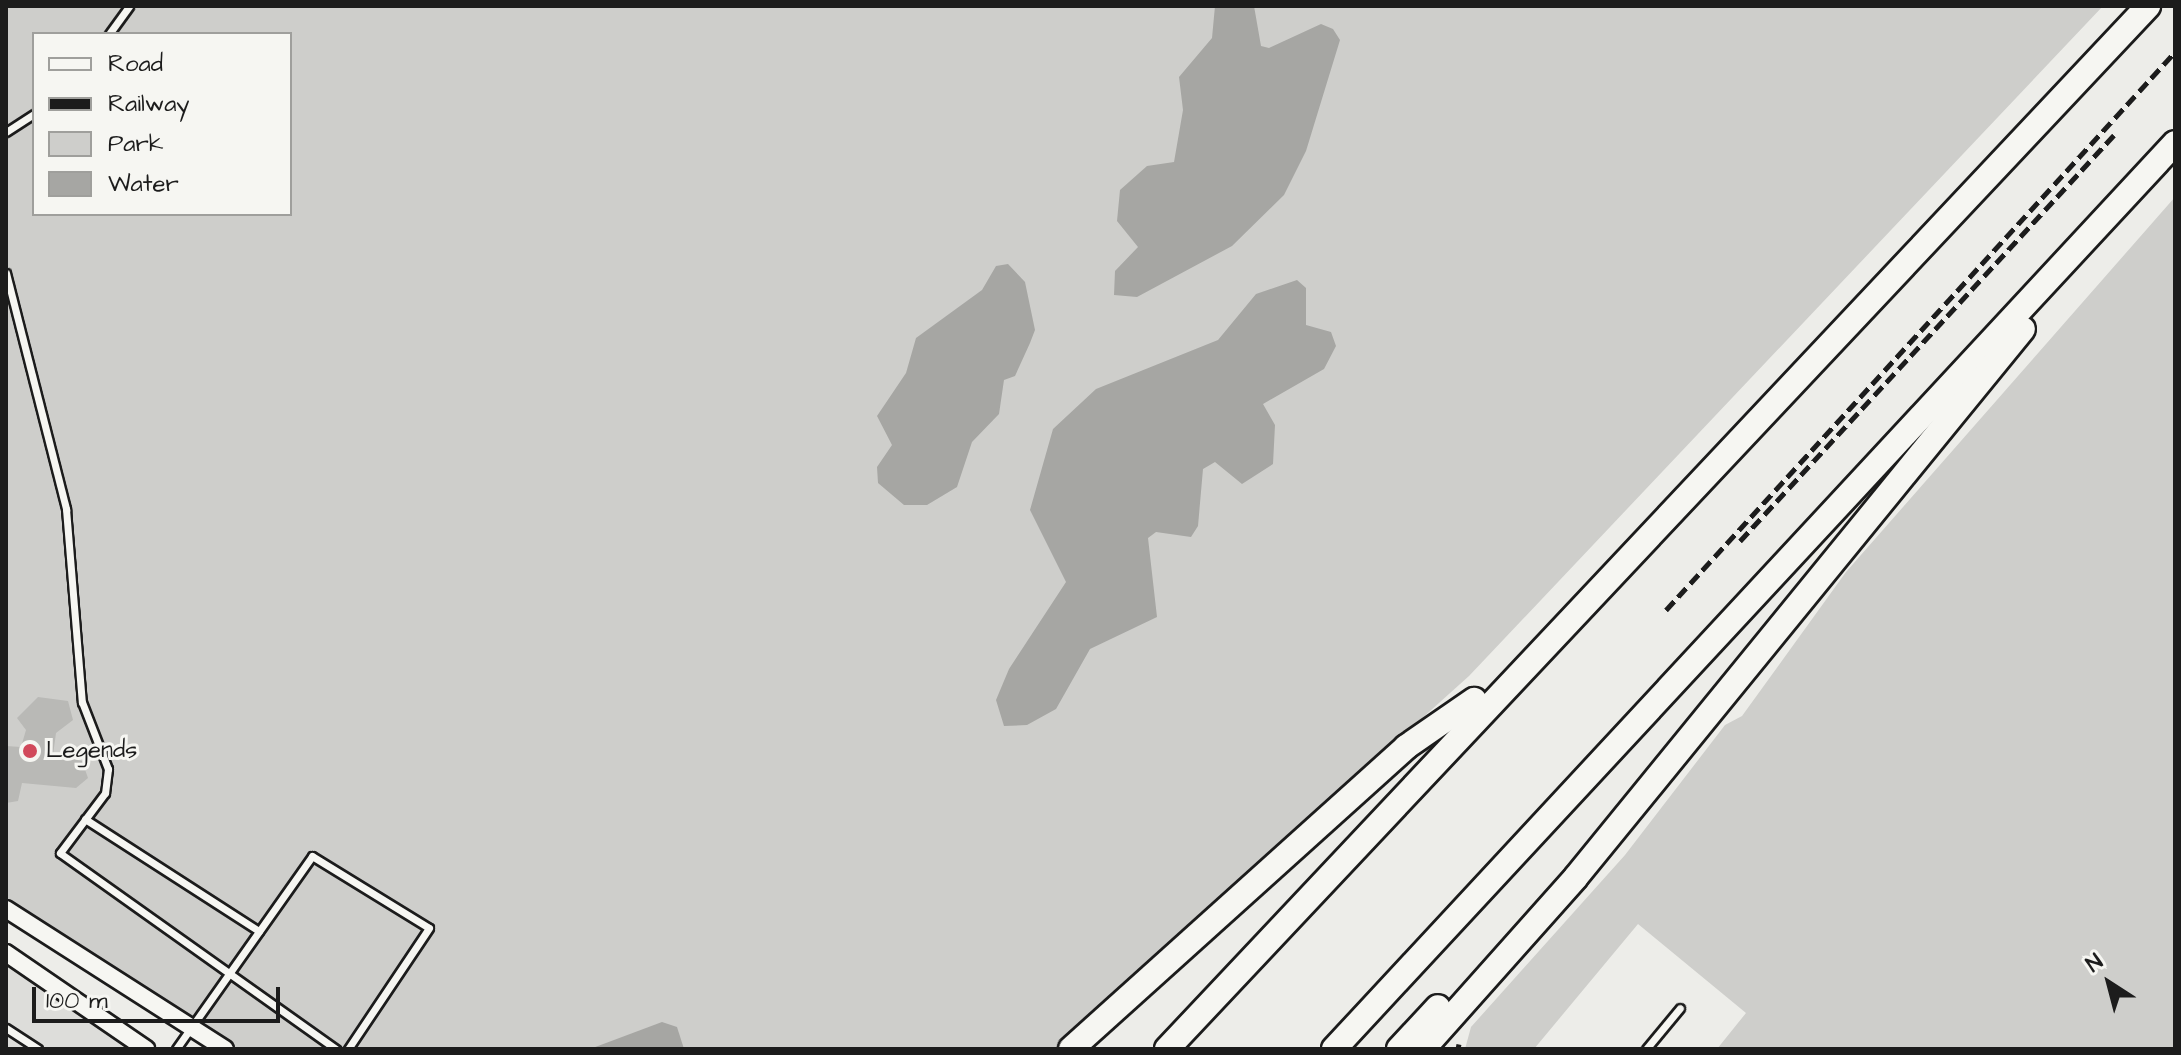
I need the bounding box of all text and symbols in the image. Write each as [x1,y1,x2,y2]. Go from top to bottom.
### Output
legend [32,32,292,216]
text: Road [108,47,163,81]
text: Railway [108,87,190,121]
text: Park [108,127,164,161]
text: Water [108,167,179,201]
place label: Legends [46,737,137,765]
marker: Legends [21,742,39,760]
north arrow [2069,943,2149,1023]
text: N [2080,947,2109,980]
scale bar [36,971,284,1021]
text: 100 m [46,984,108,1018]

